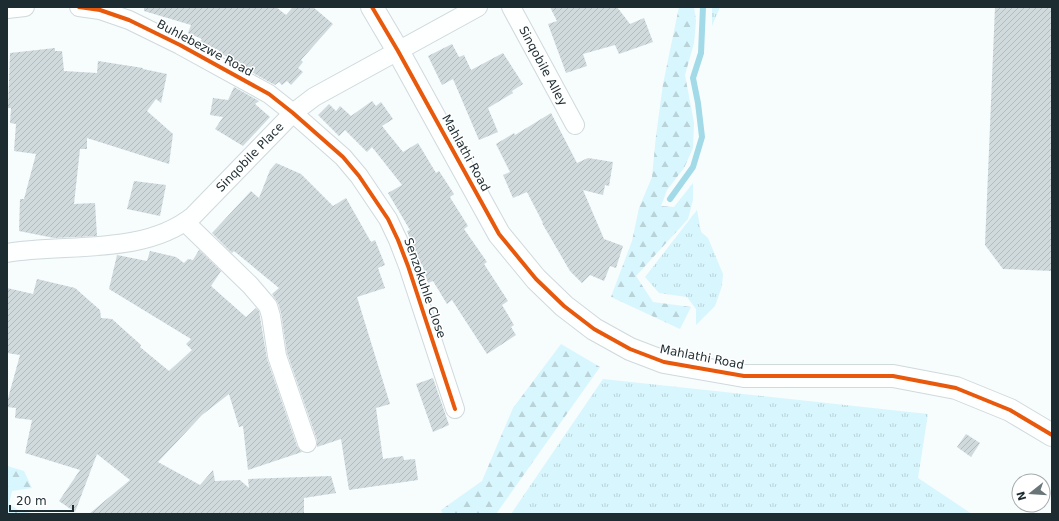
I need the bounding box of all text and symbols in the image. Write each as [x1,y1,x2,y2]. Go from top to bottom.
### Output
street label: Buhlebezwe Road [155,17,255,79]
street label: Sinqobile Alley [516,24,570,108]
street label: Mahlathi Road [439,112,493,194]
street label: Sinqobile Place [213,119,287,195]
street label: Senzokuhle Close [401,236,449,340]
street label: Mahlathi Road [659,342,745,372]
north arrow [1011,473,1051,513]
scale bar [10,487,73,513]
text: N [1014,489,1029,502]
text: 20 m [16,494,47,508]

